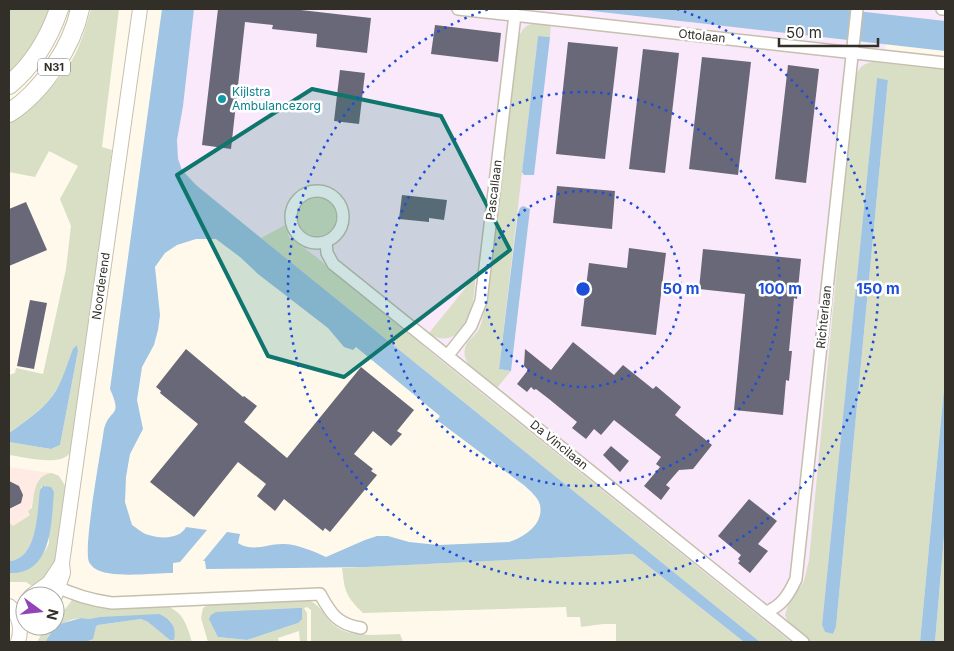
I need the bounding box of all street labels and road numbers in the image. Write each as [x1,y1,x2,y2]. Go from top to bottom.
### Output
street label: Ottolaan [678,26,726,45]
road number: N31 [38,58,70,76]
street label: Pascallaan [482,159,505,221]
street label: Noorderend [88,251,113,321]
street label: Richterlaan [813,285,834,349]
street label: Da Vincilaan [527,417,591,473]

